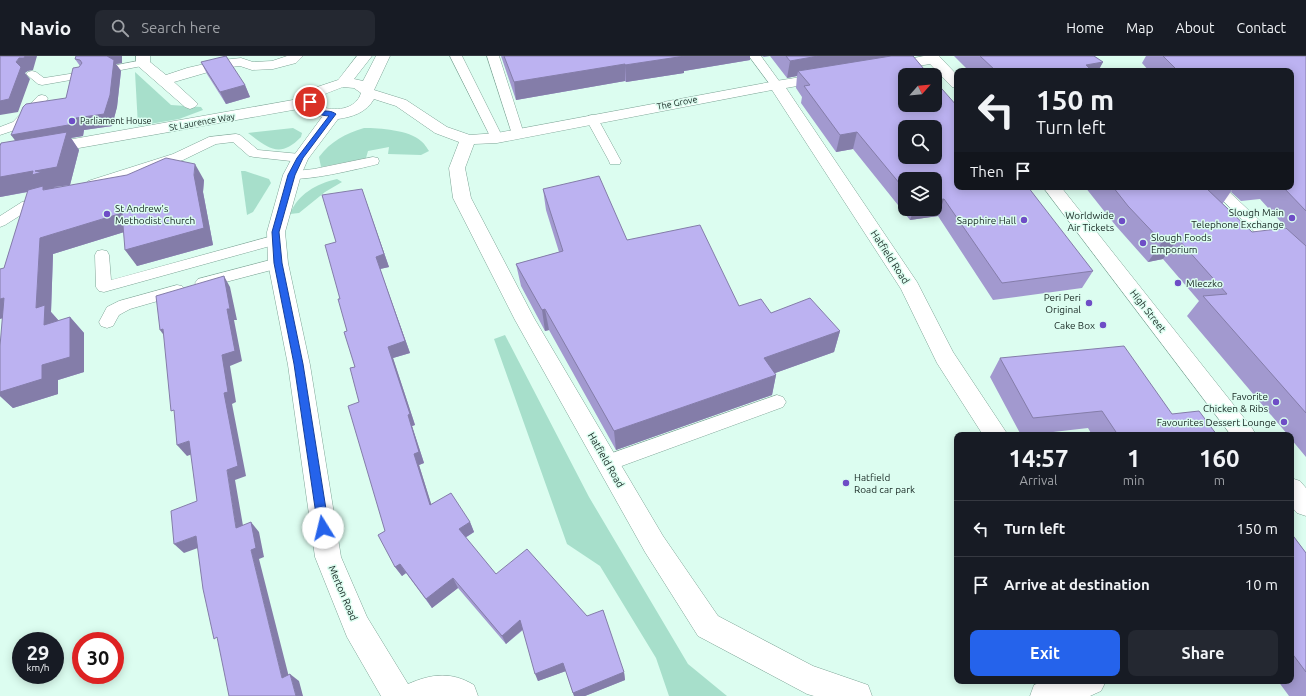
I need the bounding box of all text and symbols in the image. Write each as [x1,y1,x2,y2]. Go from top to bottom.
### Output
search box [95,10,375,46]
text: Navio [20,17,71,39]
icon: search [109,17,131,39]
text: Search here [141,19,220,36]
text: Home [1066,20,1104,36]
text: Map [1126,20,1154,36]
text: About [1176,20,1215,36]
text: Contact [1237,20,1286,36]
north arrow [898,68,942,112]
map controls [898,68,942,216]
icon: left [970,84,1022,136]
text: 150 m [1036,84,1114,115]
pin [293,85,327,119]
icon: arrive [299,91,321,113]
street label: The Grove [656,94,698,112]
street label: St Laurence Way [168,111,236,133]
marker: Parliament House [67,116,77,126]
place label: Parliament House [80,116,152,126]
text: Turn left [1036,117,1106,137]
button: search [898,120,942,164]
icon: arrive [1012,160,1034,182]
text: Then [970,163,1004,180]
button: layers [898,172,942,216]
place label: St Andrew's Methodist Church [115,203,195,226]
place label: Slough Main Telephone Exchange [1191,207,1284,230]
marker: St Andrew's Methodist Church [102,209,112,219]
place label: Worldwide Air Tickets [1065,210,1114,233]
marker: Slough Main Telephone Exchange [1287,213,1297,223]
place label: Sapphire Hall [957,215,1016,226]
marker: Sapphire Hall [1019,215,1029,225]
marker: Worldwide Air Tickets [1117,216,1127,226]
street label: Hatfield Road [869,228,911,286]
place label: Slough Foods Emporium [1151,232,1211,255]
marker: Slough Foods Emporium [1138,238,1148,248]
marker: Mleczko [1173,278,1183,288]
place label: Mleczko [1186,278,1223,289]
street label: High Street [1128,287,1168,335]
place label: Peri Peri Original [1044,292,1081,315]
marker: Peri Peri Original [1084,298,1094,308]
place label: Cake Box [1054,320,1095,331]
marker: Cake Box [1098,320,1108,330]
place label: Favorite Chicken & Ribs [1203,391,1268,414]
marker: Favorite Chicken & Ribs [1271,397,1281,407]
place label: Favourites Dessert Lounge [1157,417,1276,428]
marker: Favourites Dessert Lounge [1279,417,1289,427]
street label: Hatfield Road [586,431,626,490]
text: 14:57 [1008,445,1068,472]
text: 1 [1127,445,1140,472]
text: 160 [1199,445,1240,472]
place label: Hatfield Road car park [854,472,915,495]
text: Arrival [1019,473,1057,487]
text: min [1123,473,1145,487]
text: m [1214,473,1225,487]
marker: Hatfield Road car park [841,478,851,488]
position arrow [302,507,344,549]
icon: left [970,518,992,540]
text: Turn left [1004,520,1065,537]
text: 150 m [1236,520,1278,537]
street label: Merton Road [326,564,360,622]
icon: arrive [970,574,992,596]
text: Arrive at destination [1004,576,1150,593]
text: 10 m [1245,576,1278,593]
button: Exit [970,630,1120,676]
button: Share [1128,630,1278,676]
speed limit sign: 30 [72,632,124,684]
text: 29 [27,641,49,664]
text: km/h [26,662,50,673]

